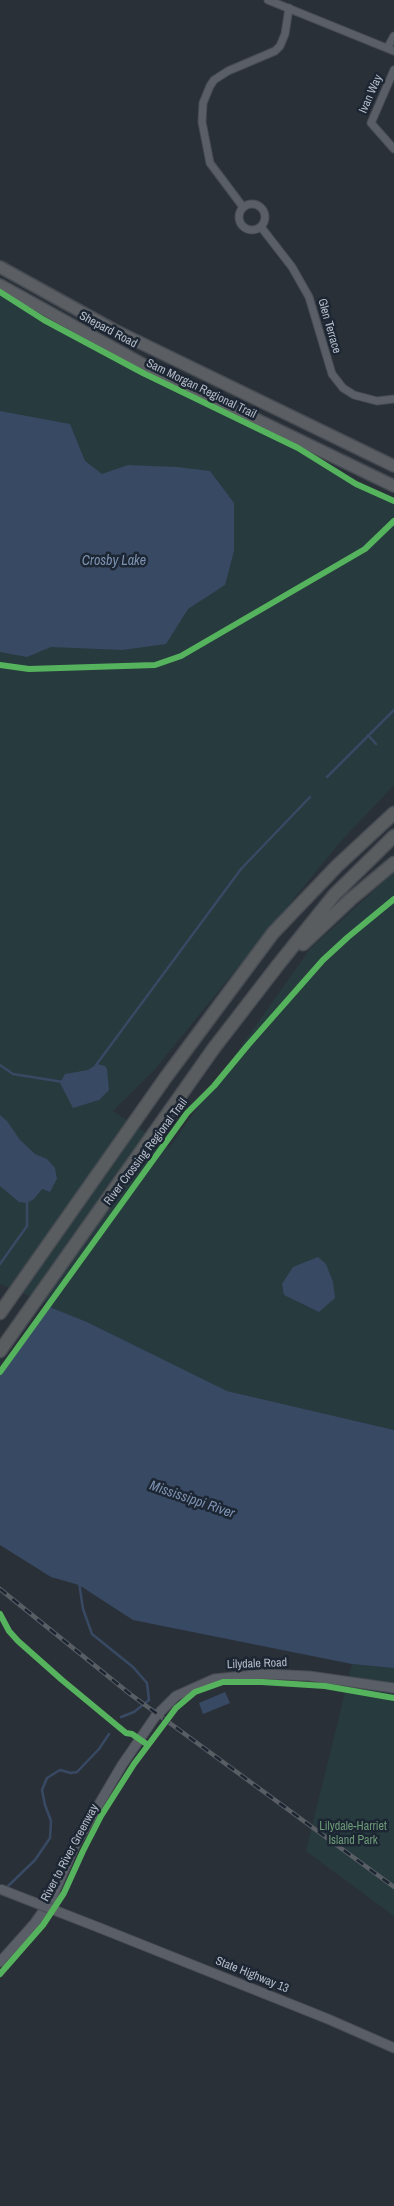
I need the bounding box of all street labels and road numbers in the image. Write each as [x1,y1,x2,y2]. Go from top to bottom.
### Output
street label: Ivan Way [356,73,386,115]
street label: Glen Terrace [314,297,344,355]
street label: Shepard Road [77,309,139,351]
street label: Sam Morgan Regional Trail [144,356,258,422]
street label: River Crossing Regional Trail [101,1096,191,1208]
street label: Lilydale Road [227,1656,287,1672]
street label: River to River Greenway [38,1802,102,1904]
street label: State Highway 13 [213,1954,291,1996]

